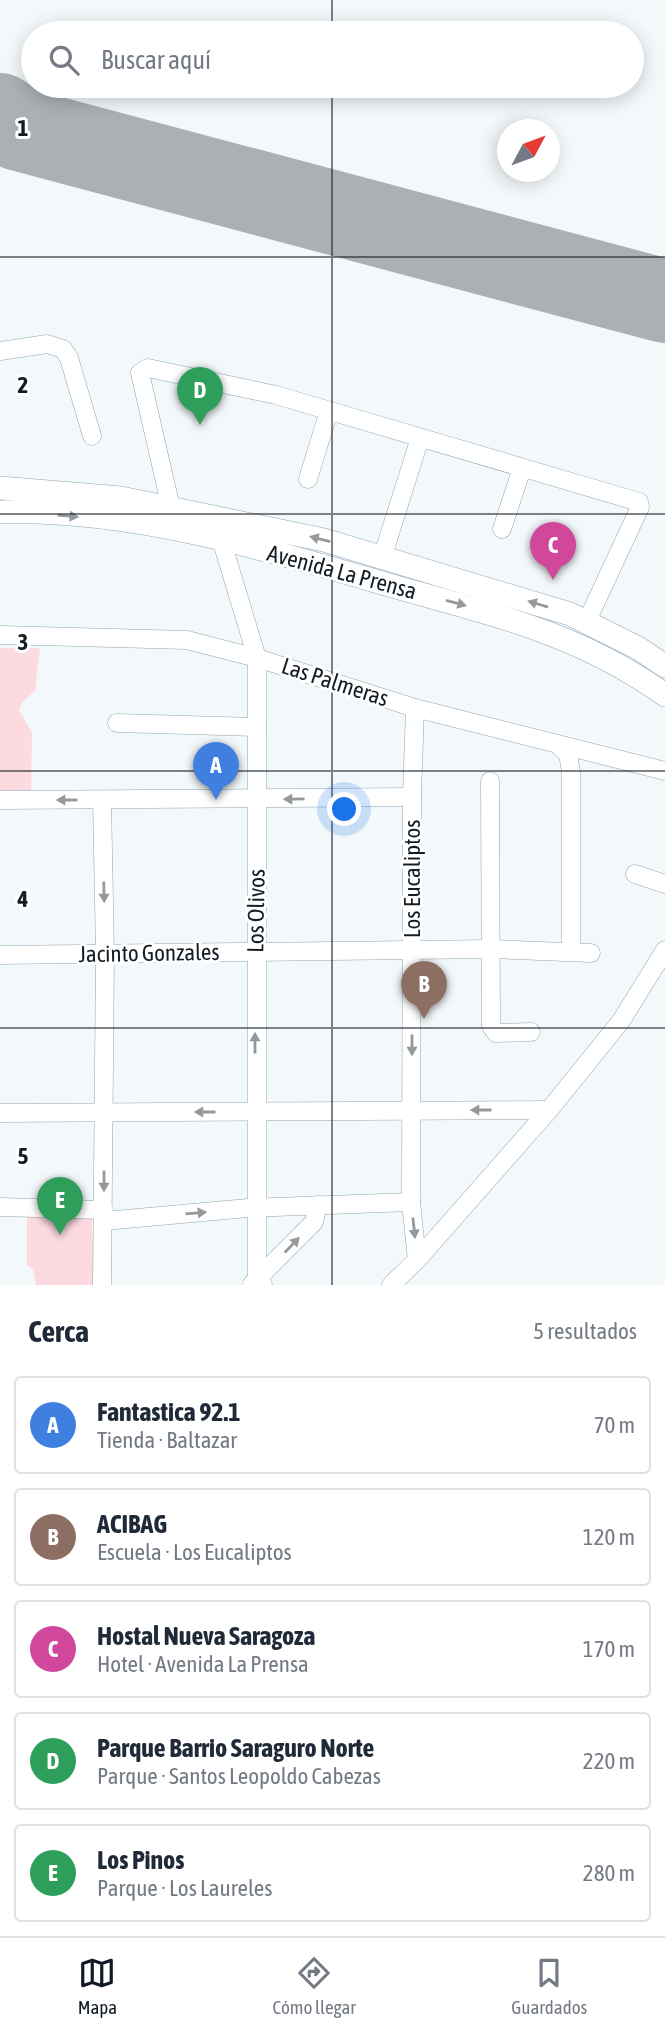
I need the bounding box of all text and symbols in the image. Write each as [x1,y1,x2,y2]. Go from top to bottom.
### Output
search box [21,21,644,98]
icon: search [45,41,83,79]
text: Buscar aquí [101,45,211,75]
text: 1 [18,115,29,141]
north arrow [497,119,560,182]
pin: D [177,367,223,425]
text: 2 [18,372,28,398]
one-way arrow [57,511,79,522]
pin: C [530,522,576,580]
one-way arrow [309,533,331,544]
street label: Avenida La Prensa [265,540,419,604]
one-way arrow [446,598,468,609]
one-way arrow [528,598,549,609]
text: 3 [18,629,28,655]
street label: Las Palmeras [278,653,392,711]
pin: A [193,742,239,800]
your location [327,792,361,826]
one-way arrow [283,793,305,805]
one-way arrow [56,794,78,806]
street label: Los Eucaliptos [399,820,425,938]
street label: Los Olivos [242,869,270,953]
one-way arrow [98,882,110,904]
text: 4 [17,886,29,912]
street label: Jacinto Gonzales [78,939,220,967]
pin: B [401,961,447,1019]
one-way arrow [249,1032,261,1054]
one-way arrow [407,1034,418,1056]
one-way arrow [470,1104,492,1116]
one-way arrow [193,1106,215,1118]
text: 5 [18,1143,29,1169]
one-way arrow [98,1170,110,1192]
pin: E [37,1177,83,1235]
one-way arrow [185,1207,207,1218]
one-way arrow [409,1217,420,1239]
one-way arrow [283,1237,299,1254]
text: Cerca [28,1314,89,1348]
text: 5 resultados [533,1318,637,1344]
text: Fantastica 92.1 [97,1397,240,1427]
text: A [47,1412,59,1438]
text: 70 m [594,1412,635,1438]
text: Tienda · Baltazar [97,1427,237,1453]
text: ACIBAG [97,1509,167,1539]
text: B [48,1524,58,1550]
text: 120 m [583,1524,635,1550]
text: Escuela · Los Eucaliptos [97,1539,292,1565]
text: Hostal Nueva Saragoza [97,1621,315,1651]
text: C [48,1636,58,1662]
text: 170 m [583,1636,635,1662]
text: Hotel · Avenida La Prensa [97,1651,309,1677]
text: Parque Barrio Saraguro Norte [97,1733,374,1763]
text: D [47,1748,59,1774]
text: 220 m [583,1748,635,1774]
text: Parque · Santos Leopoldo Cabezas [97,1763,381,1789]
text: Los Pinos [97,1845,185,1875]
text: E [48,1860,58,1886]
text: 280 m [583,1860,635,1886]
text: Parque · Los Laureles [97,1875,272,1901]
tab: Mapa [78,1954,117,2018]
tab: Cómo llegar [272,1954,356,2018]
tab: Guardados [511,1954,587,2018]

